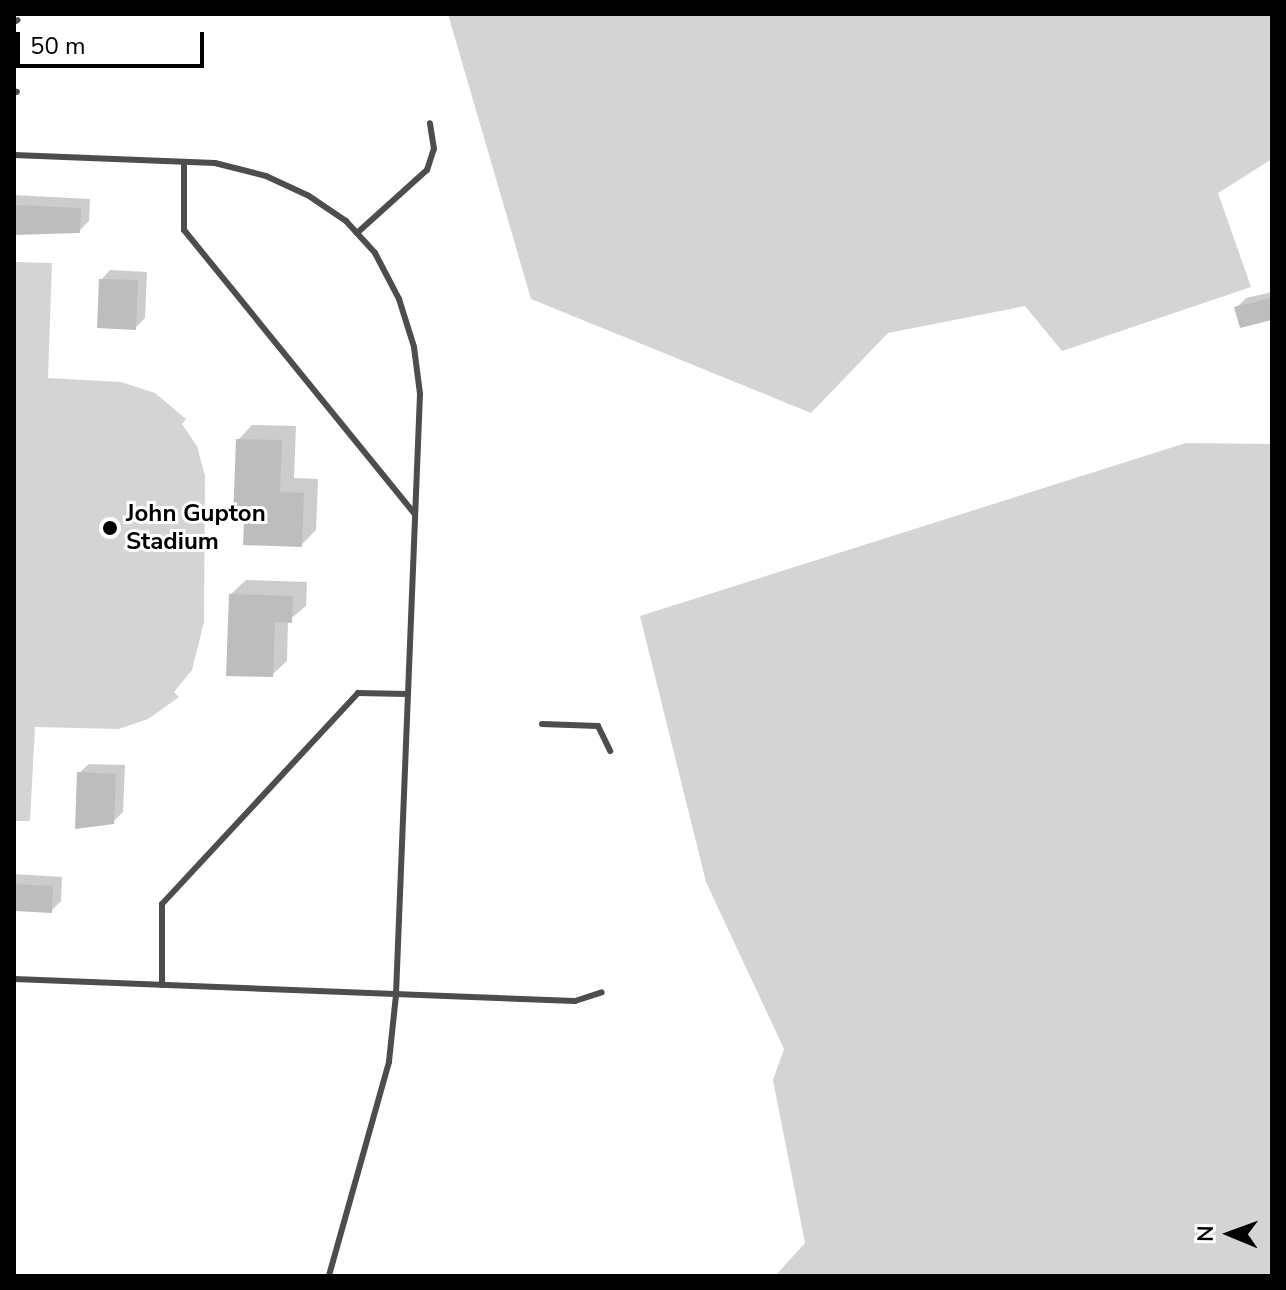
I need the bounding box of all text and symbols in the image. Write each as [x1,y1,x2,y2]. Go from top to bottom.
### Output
scale bar [20,16,208,66]
text: 50 m [30,30,86,62]
place label: John Gupton Stadium [126,500,266,556]
marker: John Gupton Stadium [101,519,119,537]
north arrow [1190,1194,1270,1274]
text: N [1191,1225,1221,1242]

